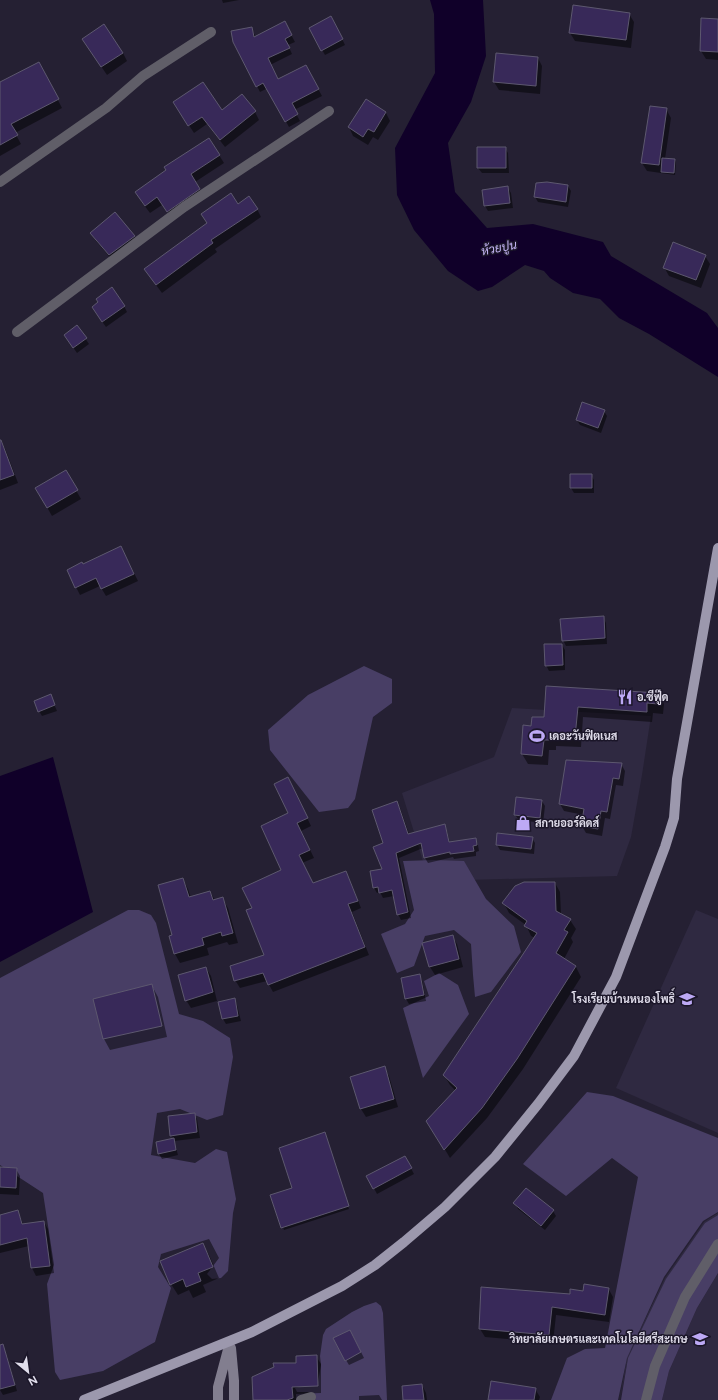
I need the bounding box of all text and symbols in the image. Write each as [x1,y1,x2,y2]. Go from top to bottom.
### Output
water label: ห้วยปูน [480,238,519,259]
restaurant icon: อ.ซีฟู๊ด [616,688,634,706]
place label: อ.ซีฟู๊ด [637,689,669,705]
sports icon: เดอะวันฟิตเนส [528,727,546,745]
place label: เดอะวันฟิตเนส [549,729,618,743]
shop icon: สกายออร์คิดส์ [514,814,532,832]
place label: สกายออร์คิดส์ [535,815,600,830]
place label: โรงเรียนบ้านหนองโพธิ์ [571,987,675,1006]
school or university icon: โรงเรียนบ้านหนองโพธิ์ [678,990,696,1008]
school or university icon: วิทยาลัยเกษตรและเทคโนโลยีศรีสะเกษ [691,1330,709,1348]
place label: วิทยาลัยเกษตรและเทคโนโลยีศรีสะเกษ [508,1331,688,1346]
north arrow [8,1352,48,1392]
text: N [26,1373,39,1388]

